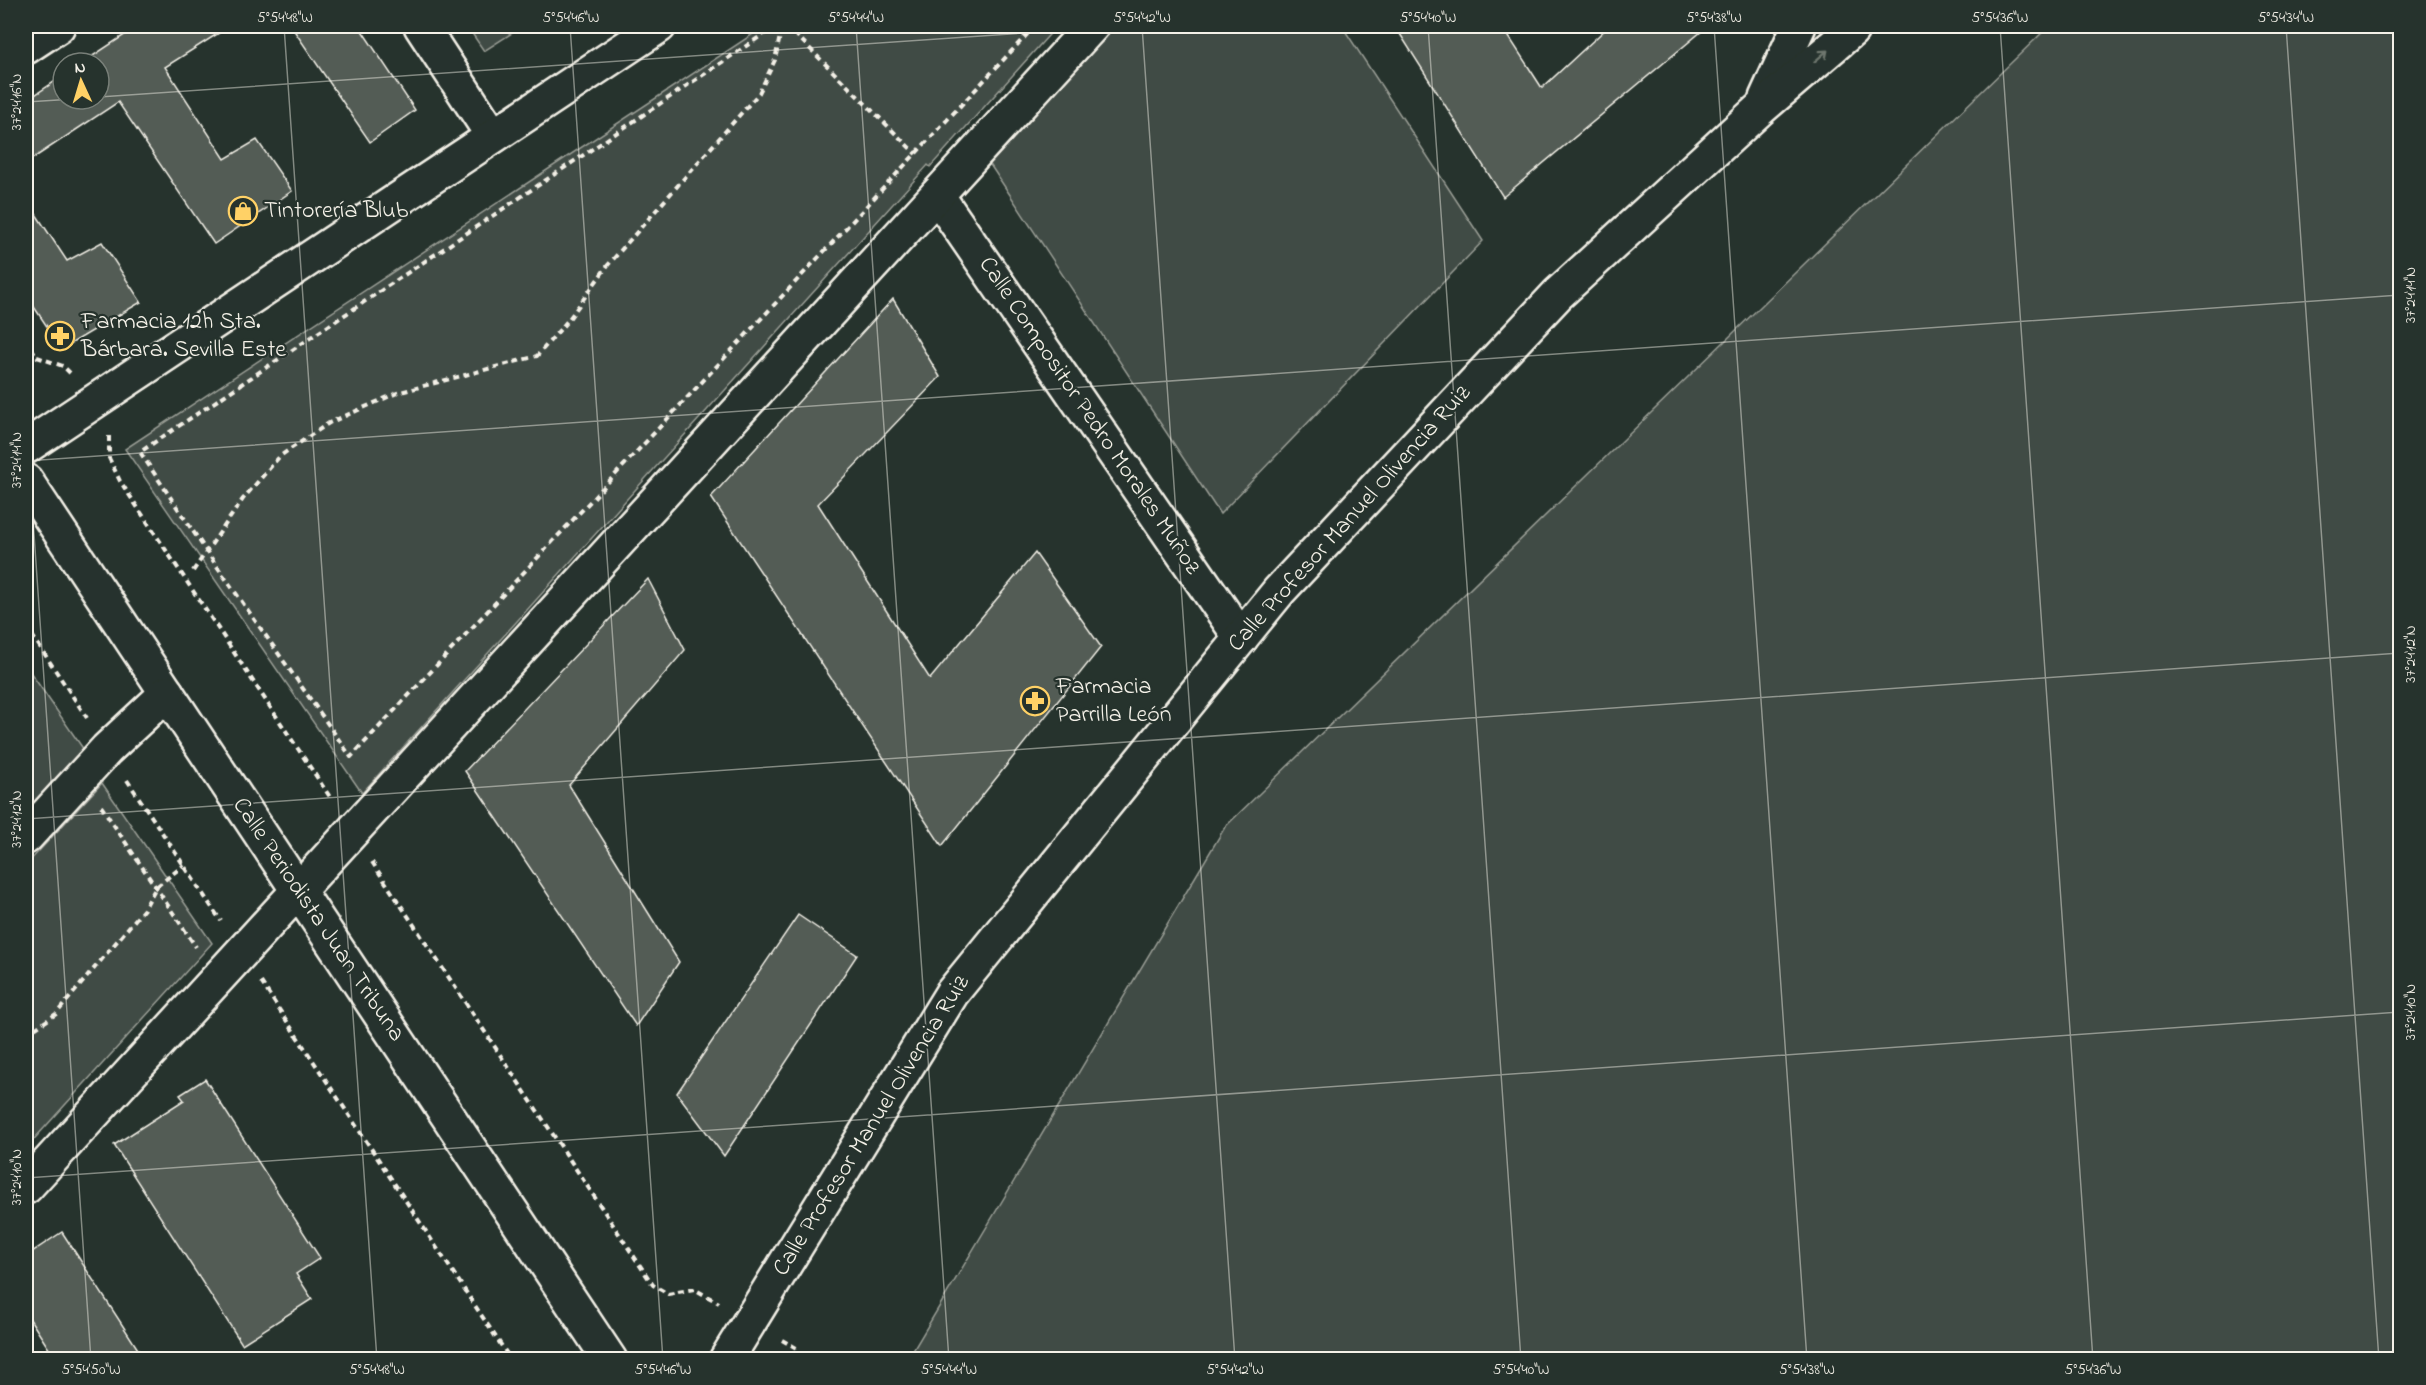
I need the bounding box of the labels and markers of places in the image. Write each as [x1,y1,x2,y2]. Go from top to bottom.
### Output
place label: Tintorería Blub [264,194,409,229]
shop icon: Tintorería Blub [227,195,259,227]
place label: Farmacia 12h Sta. Bárbara. Sevilla Este [80,305,286,368]
pharmacy icon: Farmacia 12h Sta. Bárbara. Sevilla Este [44,320,76,352]
place label: Farmacia Parrilla León [1055,670,1172,733]
pharmacy icon: Farmacia Parrilla León [1019,685,1051,717]

